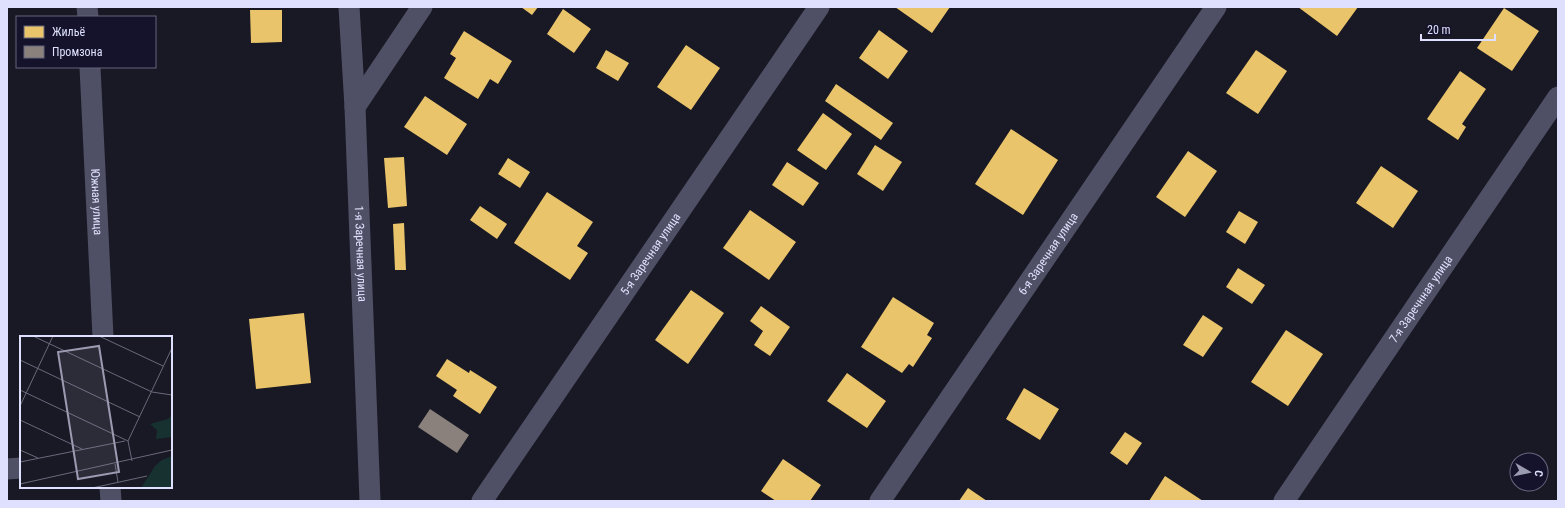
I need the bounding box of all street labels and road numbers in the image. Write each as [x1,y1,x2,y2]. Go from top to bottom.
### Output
street label: Южная улица [88,168,105,236]
street label: 1-я Заречная улица [352,205,369,302]
street label: 5-я Заречная улица [618,210,684,298]
street label: 6-я Заречная улица [1015,210,1081,297]
street label: 7-я Заречнная улица [1386,253,1456,345]

